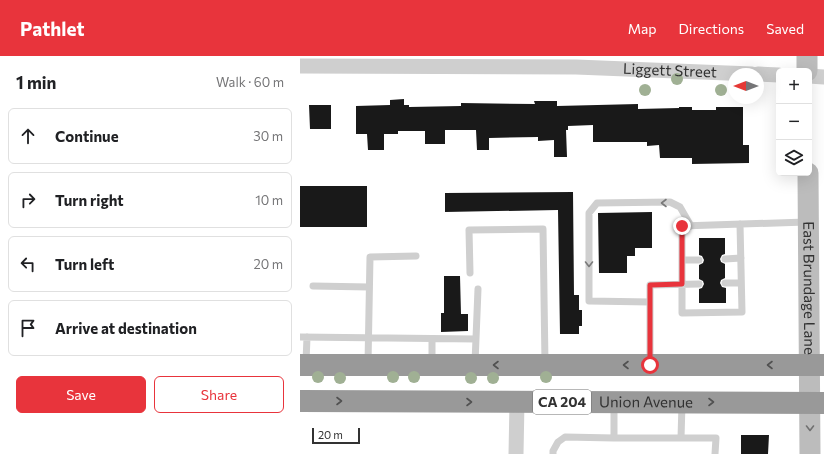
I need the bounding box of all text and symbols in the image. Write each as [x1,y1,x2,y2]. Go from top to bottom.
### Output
text: Pathlet [20,17,85,40]
text: Map [628,20,657,37]
text: Directions [679,20,744,37]
text: Saved [766,20,804,37]
street label: Liggett Street [623,59,717,81]
north arrow [728,68,764,104]
map controls [776,68,812,176]
button: + [776,68,812,104]
text: 1 min [16,72,56,93]
text: Walk · 60 m [216,74,284,90]
button: − [776,104,812,140]
icon: ahead [17,125,39,147]
text: Continue [55,127,119,145]
text: 30 m [253,128,283,144]
button: layers [776,140,812,176]
icon: right [17,189,39,211]
text: Turn right [55,191,124,209]
text: 10 m [255,192,283,208]
one-way arrow [661,199,667,207]
route end [673,217,691,235]
street label: East Brundage Lane [800,221,819,355]
icon: left [17,253,39,275]
text: Turn left [55,255,114,273]
text: 20 m [254,256,283,272]
one-way arrow [585,261,593,267]
icon: arrive [17,317,39,339]
text: Arrive at destination [55,319,197,337]
route start [641,356,659,374]
one-way arrow [493,361,499,369]
one-way arrow [623,361,629,369]
one-way arrow [767,361,773,369]
button: Save [16,376,146,413]
button: Share [154,376,284,413]
road number: CA 204 [533,390,591,414]
street label: Union Avenue [599,392,693,411]
one-way arrow [336,397,342,405]
one-way arrow [466,398,472,406]
one-way arrow [708,398,714,406]
one-way arrow [806,425,814,431]
scale bar [312,426,360,445]
text: 20 m [318,428,343,441]

